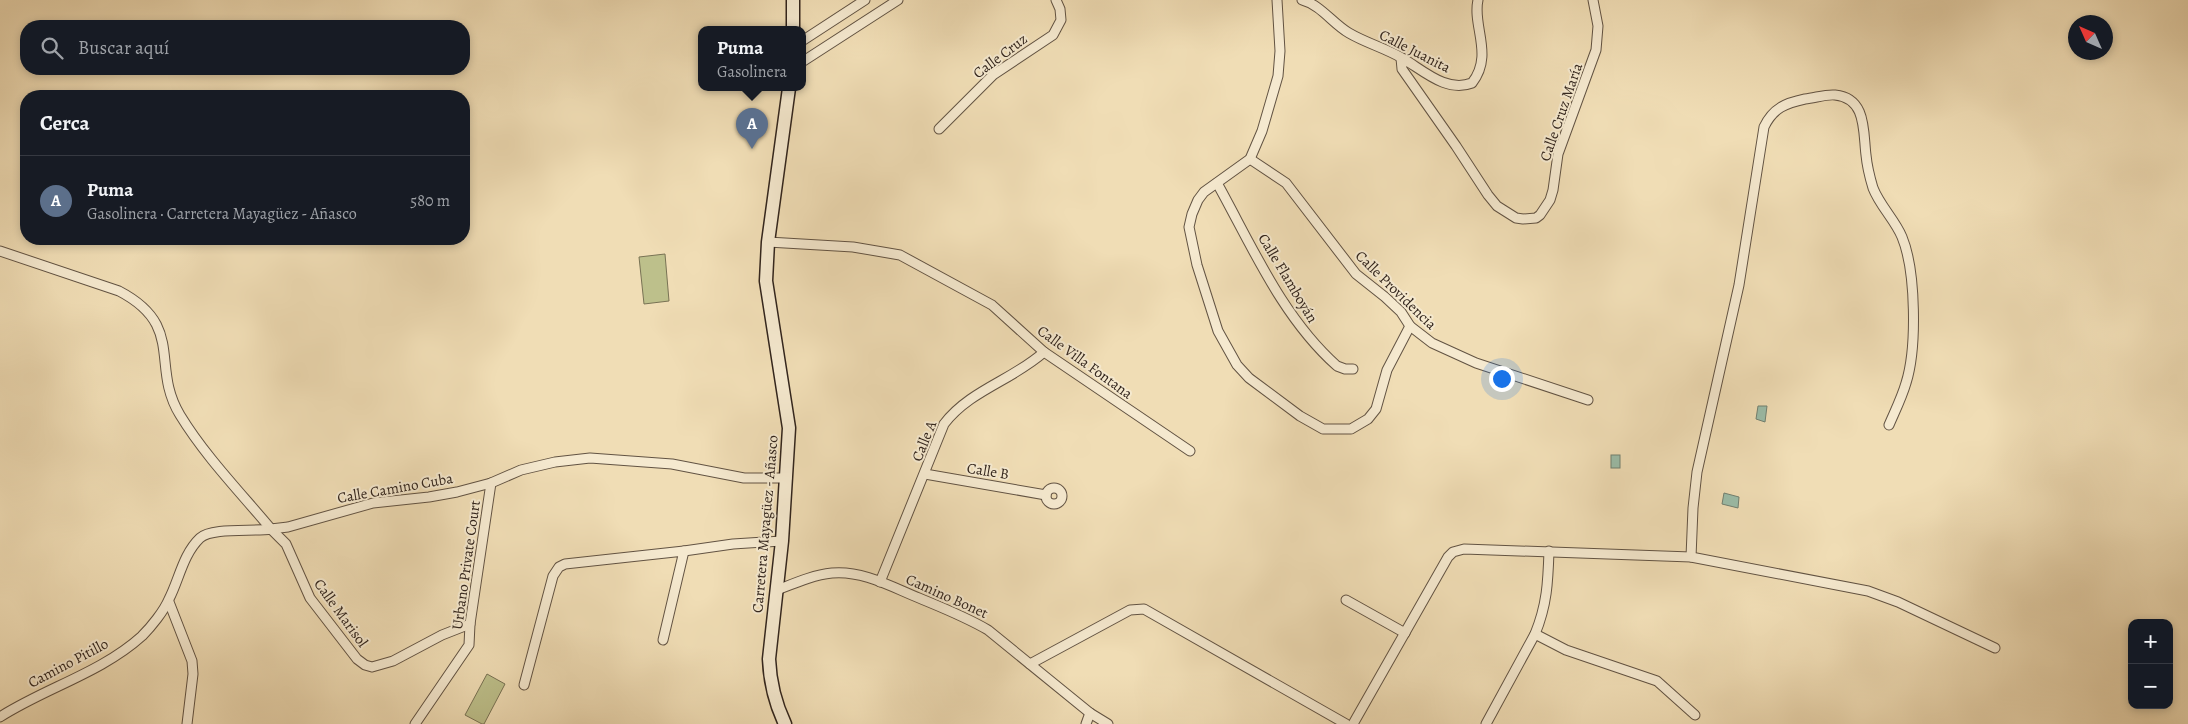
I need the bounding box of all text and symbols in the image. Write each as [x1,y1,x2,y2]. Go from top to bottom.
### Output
north arrow [2068,15,2113,60]
search box [20,20,470,75]
street label: Calle Juanita [1376,25,1454,77]
popup [698,26,806,91]
street label: Calle Cruz [969,29,1031,83]
icon: search [38,34,66,62]
text: Buscar aquí [78,35,169,61]
text: Puma [717,35,763,61]
street label: Calle Cruz María [1535,60,1587,164]
text: Gasolinera [717,61,787,83]
pin: A [736,108,768,149]
text: Cerca [40,109,90,137]
text: Puma [87,177,133,203]
text: A [51,190,61,212]
text: 580 m [410,190,450,212]
text: Gasolinera · Carretera Mayagüez - Añasco [87,203,357,225]
street label: Calle Flamboyán [1253,230,1323,326]
street label: Calle Providencia [1351,246,1441,334]
street label: Calle Villa Fontana [1033,321,1137,403]
your location [1489,366,1515,392]
street label: Calle A [907,417,941,464]
street label: Carretera Mayagüez - Añasco [747,434,783,614]
street label: Calle B [966,458,1011,484]
street label: Calle Camino Cuba [336,468,454,508]
street label: Urbano Private Court [447,499,485,631]
street label: Camino Bonet [903,569,991,623]
street label: Calle Marisol [309,575,373,652]
map controls [2128,619,2173,709]
button: + [2128,619,2173,664]
street label: Camino Pitillo [24,633,112,693]
button: − [2128,664,2173,709]

